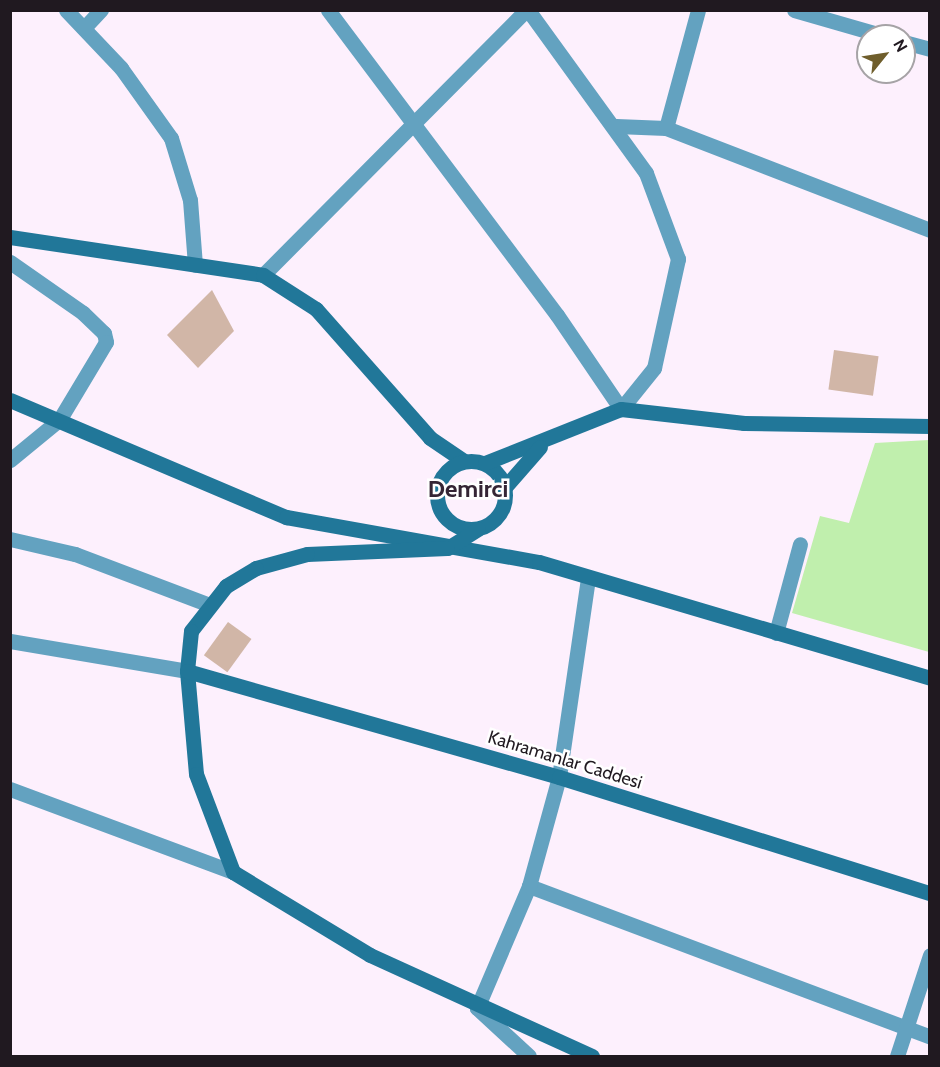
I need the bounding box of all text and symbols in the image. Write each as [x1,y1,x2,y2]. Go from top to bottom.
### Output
north arrow [856,24,916,84]
text: N [889,36,911,55]
district label: Demirci [428,475,508,503]
street label: Kahramanlar Caddesi [485,726,645,794]

